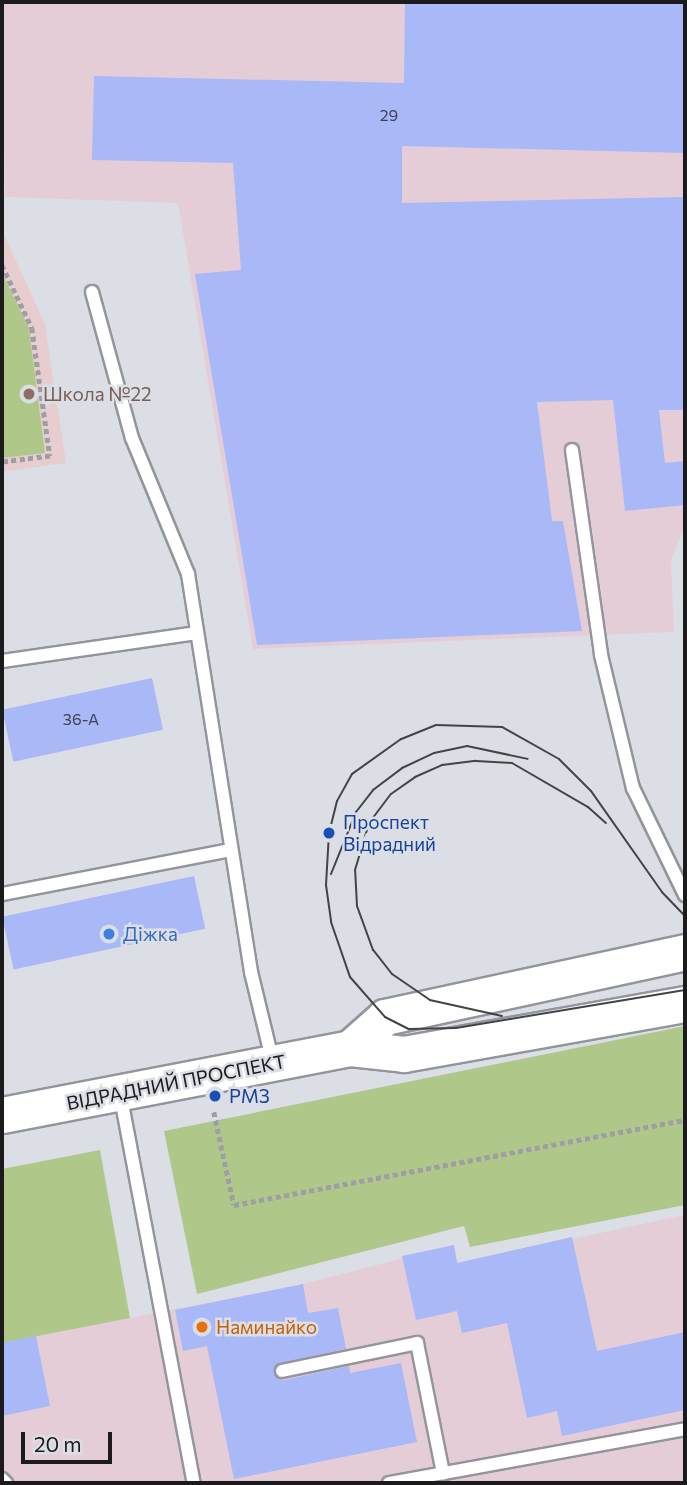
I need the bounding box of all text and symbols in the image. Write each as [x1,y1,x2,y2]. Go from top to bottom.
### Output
house number: 29 [380,105,398,125]
place label: Школа №22 [43,383,152,405]
marker: Школа №22 [21,386,37,402]
house number: 36-А [63,709,99,729]
place label: Проспект Відрадний [343,811,436,855]
marker: Проспект Відрадний [321,825,337,841]
place label: Діжка [123,923,178,945]
marker: Діжка [101,926,117,942]
street label: ВІДРАДНИЙ ПРОСПЕКТ [64,1050,288,1114]
place label: РМЗ [229,1085,270,1107]
marker: РМЗ [207,1088,223,1104]
place label: Наминайко [216,1316,317,1338]
marker: Наминайко [194,1319,210,1335]
scale bar [24,1418,116,1462]
text: 20 m [34,1431,82,1456]

